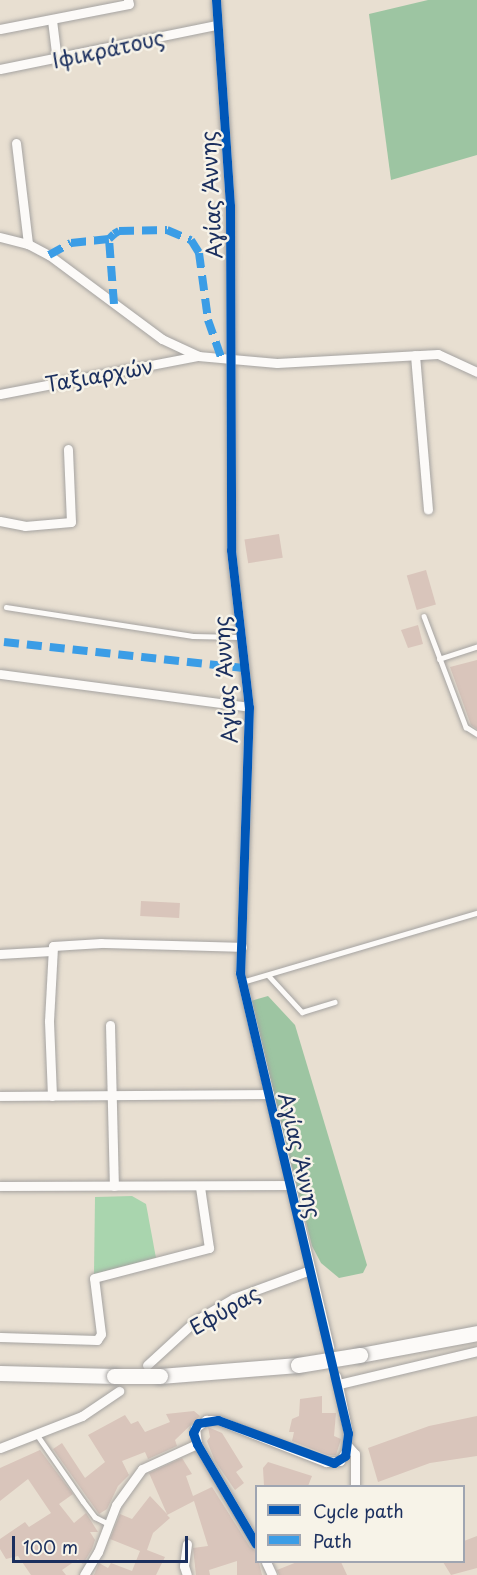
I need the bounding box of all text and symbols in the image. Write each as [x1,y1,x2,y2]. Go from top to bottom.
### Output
street label: Ιφικράτους [50,24,166,72]
street label: Αγίας Άννης [194,130,226,260]
street label: Ταξιαρχών [43,352,155,396]
street label: Αγίας Άννης [207,615,241,745]
street label: Αγίας Άννης [274,1089,328,1221]
street label: Εφύρας [184,1279,264,1339]
legend [255,1485,465,1563]
text: Cycle path [313,1497,404,1524]
scale bar [15,1524,190,1562]
text: Path [313,1527,352,1554]
text: 100 m [23,1533,78,1560]

